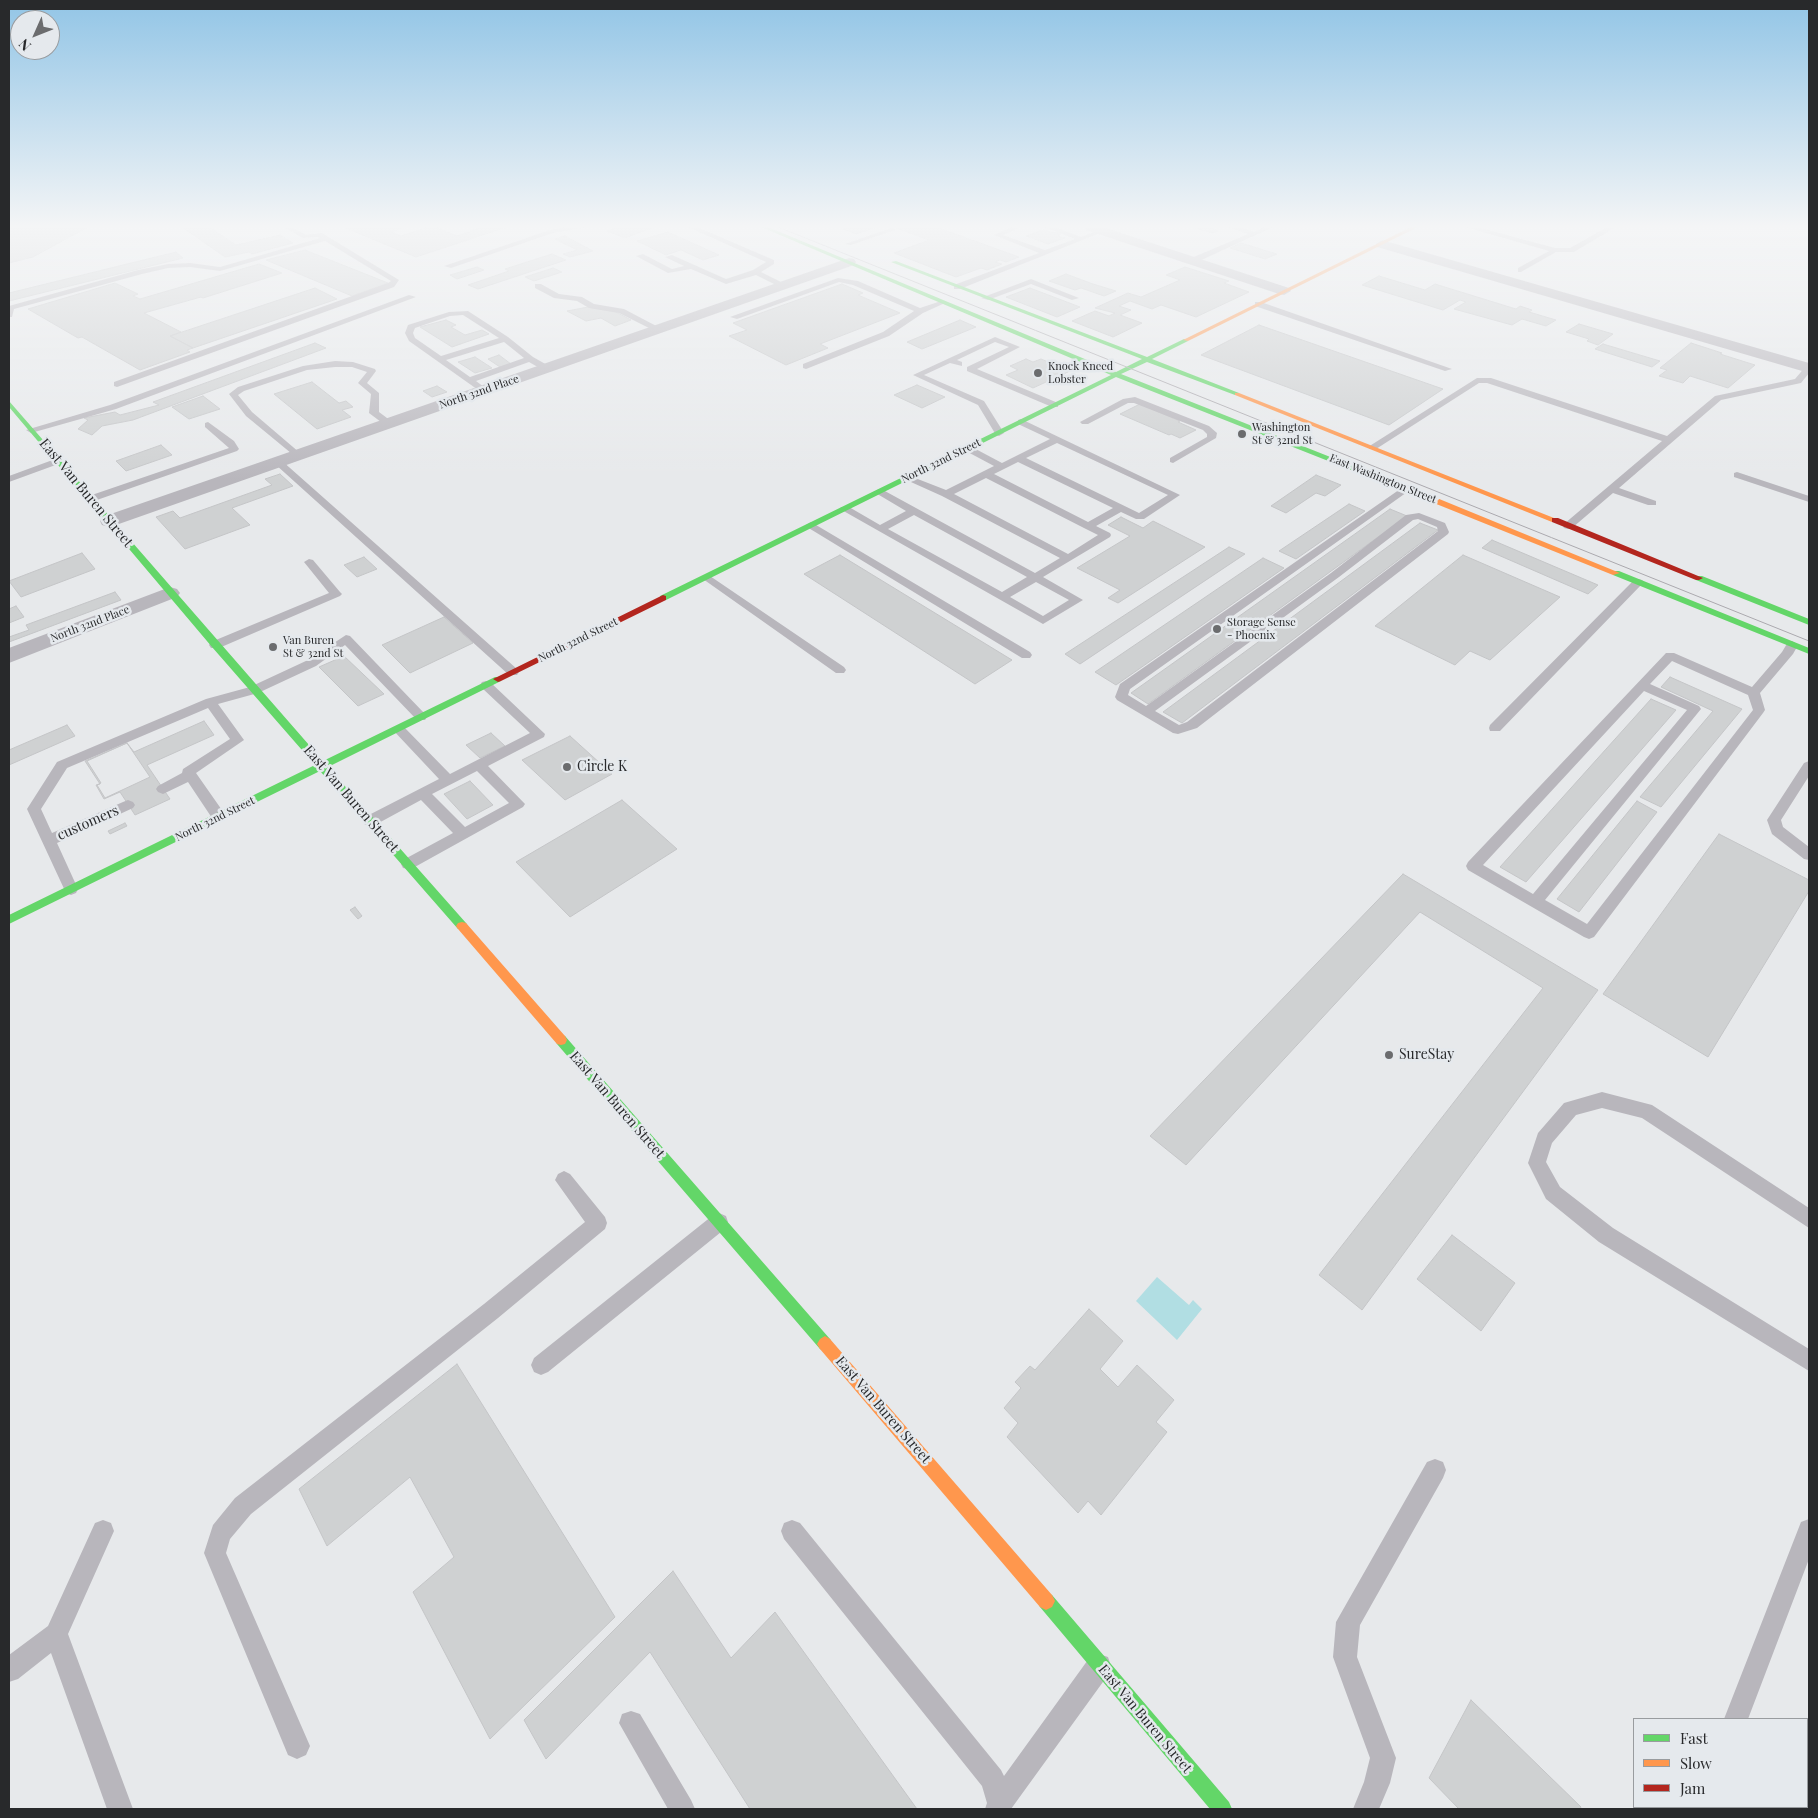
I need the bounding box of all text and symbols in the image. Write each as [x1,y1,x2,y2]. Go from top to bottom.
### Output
north arrow [10,10,60,60]
text: N [14,35,35,55]
place label: Knock Kneed Lobster [1048,360,1113,386]
marker: Knock Kneed Lobster [1032,367,1044,379]
street label: North 32nd Place [437,372,521,412]
place label: Washington St & 32nd St [1252,421,1312,447]
marker: Washington St & 32nd St [1236,428,1248,440]
street label: East Van Buren Street [36,435,136,551]
street label: North 32nd Street [899,436,983,486]
street label: East Washington Street [1328,451,1438,507]
street label: North 32nd Place [49,603,131,645]
street label: North 32nd Street [536,615,620,665]
place label: Storage Sense - Phoenix [1227,616,1296,642]
marker: Storage Sense - Phoenix [1211,623,1223,635]
place label: Van Buren St & 32nd St [283,634,343,660]
marker: Van Buren St & 32nd St [267,641,279,653]
street label: East Van Buren Street [300,742,402,856]
place label: Circle K [577,759,627,775]
marker: Circle K [561,761,573,773]
street label: North 32nd Street [173,794,257,844]
street label: customers [55,802,121,844]
place label: SureStay [1399,1047,1454,1063]
street label: East Van Buren Street [566,1048,668,1162]
marker: SureStay [1383,1049,1395,1061]
street label: East Van Buren Street [832,1353,934,1467]
street label: East Van Buren Street [1095,1661,1195,1777]
legend [1633,1718,1808,1808]
text: Fast [1680,1728,1708,1748]
text: Slow [1680,1753,1712,1773]
text: Jam [1680,1778,1705,1798]

